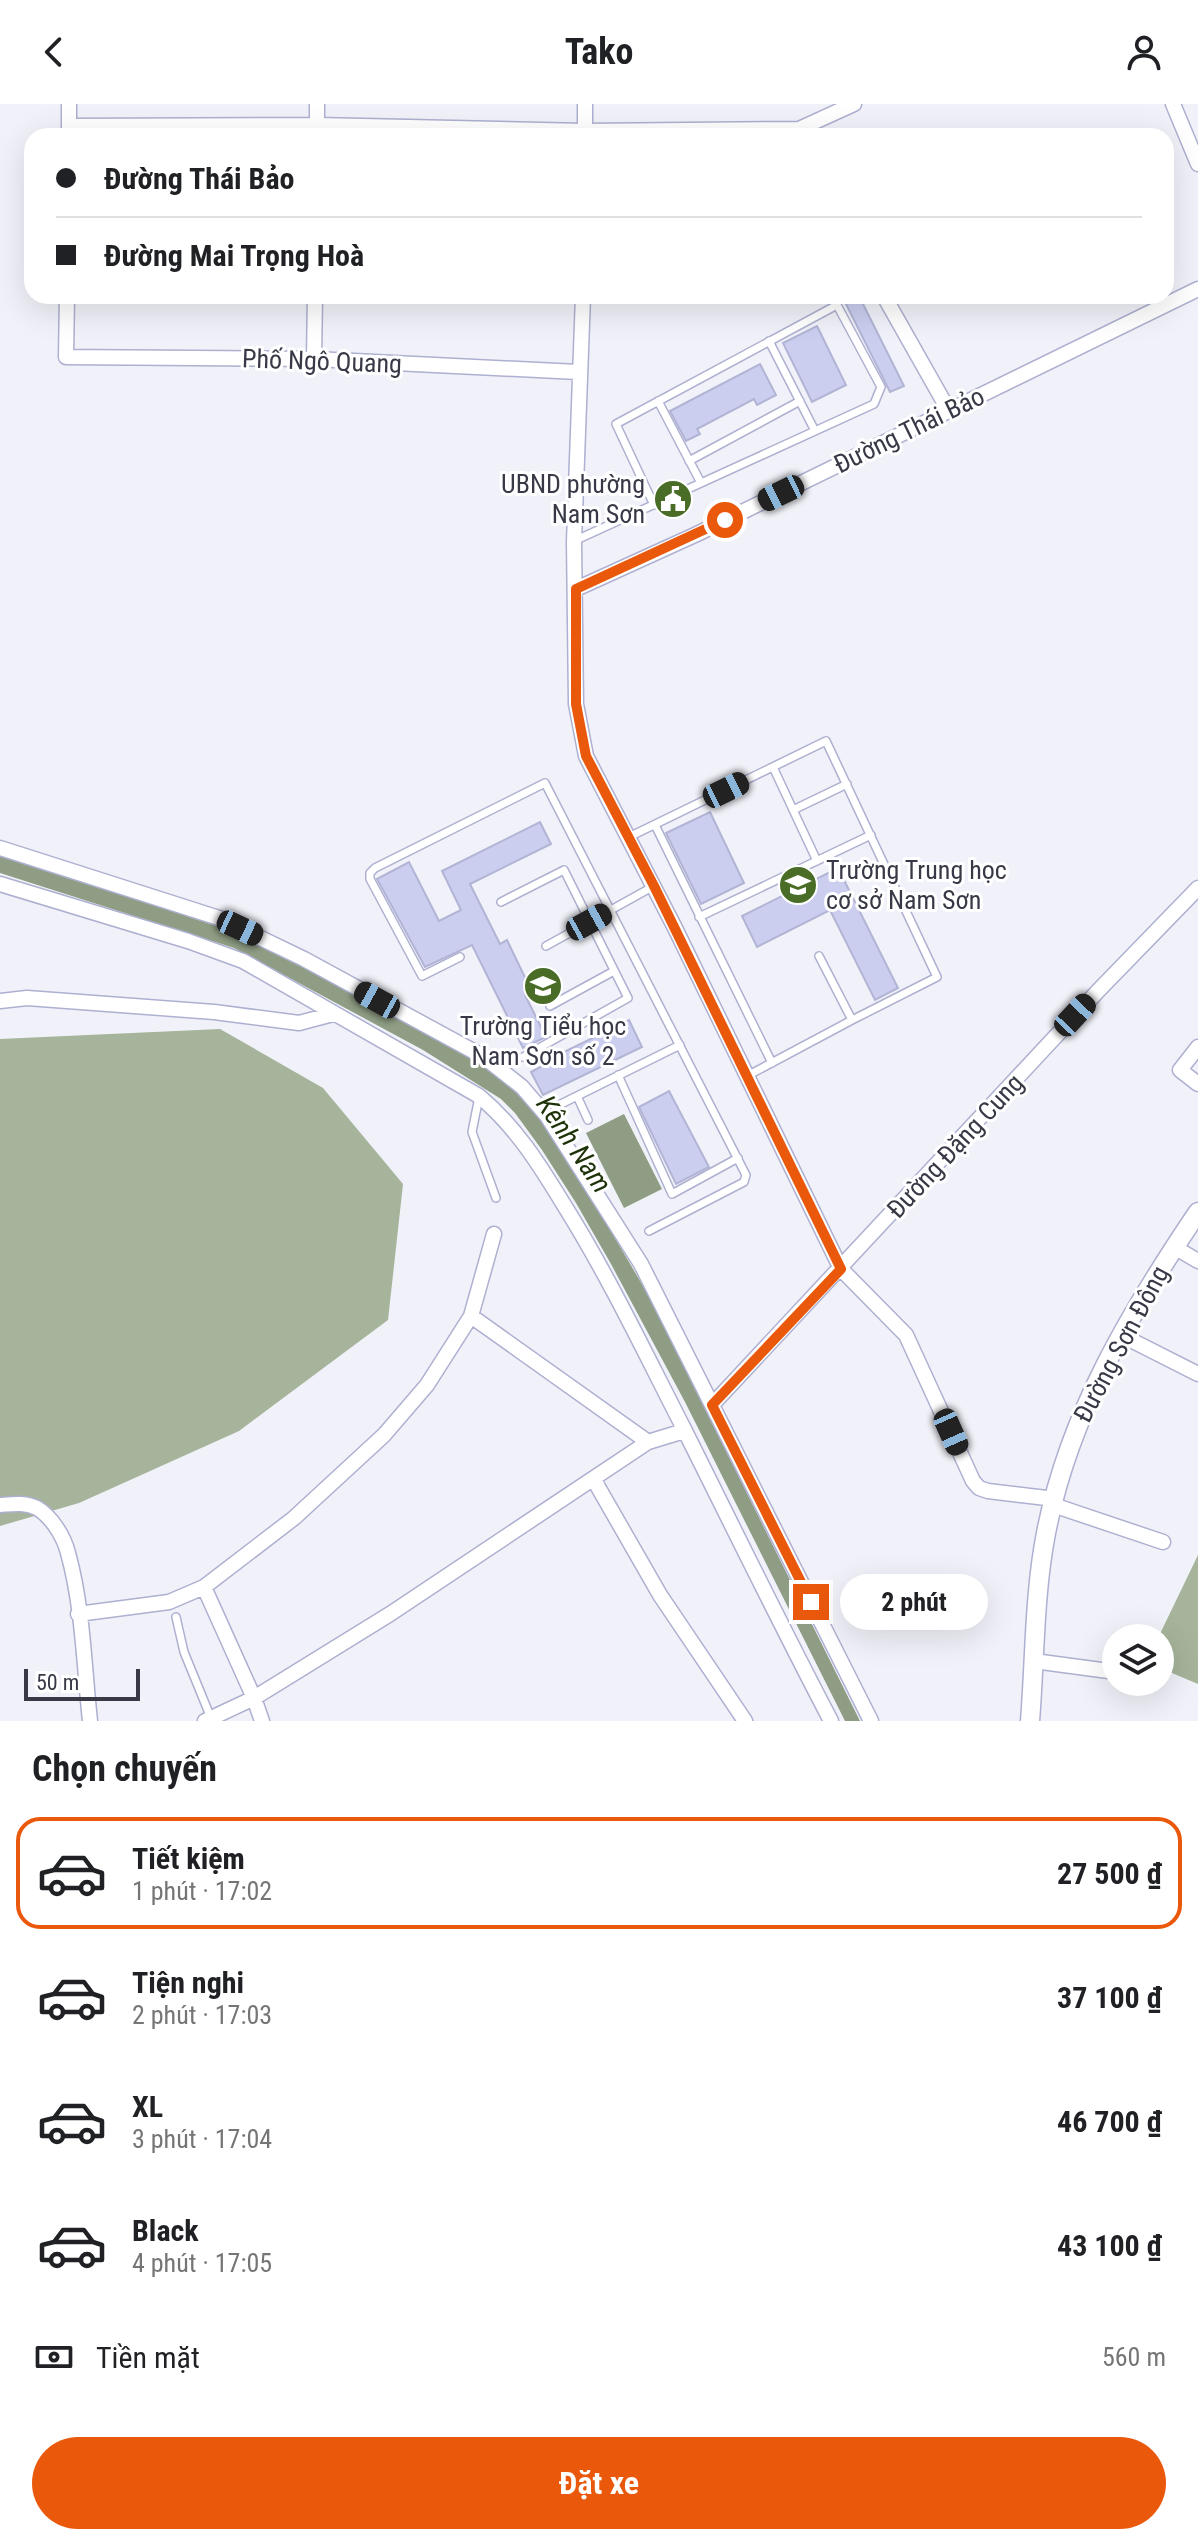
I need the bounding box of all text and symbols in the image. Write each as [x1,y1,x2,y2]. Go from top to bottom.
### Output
icon: back [32,30,76,74]
icon: person [1122,30,1166,74]
text: Tako [565,31,633,73]
text: Đường Thái Bảo [104,161,294,196]
text: Đường Mai Trọng Hoà [104,238,364,273]
street label: Phố Ngô Quang [242,343,402,379]
street label: Đường Thái Bảo [829,381,989,479]
place label: UBND phường Nam Sơn [501,469,645,529]
car [754,472,808,514]
public building icon: UBND phường Nam Sơn [652,478,694,520]
route start [707,502,743,538]
car [699,769,753,811]
place label: Trường Trung học cơ sở Nam Sơn [826,855,1007,915]
school or university icon: Trường Trung học cơ sở Nam Sơn [777,864,819,906]
car [562,900,616,944]
car [213,907,267,949]
school or university icon: Trường Tiểu học Nam Sơn số 2 [522,965,564,1007]
car [350,978,404,1022]
car [1050,989,1100,1041]
place label: Trường Tiểu học Nam Sơn số 2 [460,1011,626,1071]
street label: Đường Đặng Cung [881,1068,1029,1224]
water label: Kênh Nam [530,1089,618,1199]
street label: Đường Sơn Đông [1067,1261,1175,1427]
car [930,1405,972,1459]
callout: 2 phút [839,1574,987,1630]
route end [793,1584,829,1620]
text: 2 phút [881,1587,947,1617]
map controls [1102,1624,1174,1696]
button: layers [1102,1624,1174,1696]
scale bar [24,1665,140,1701]
text: 50 m [36,1670,79,1695]
text: Chọn chuyến [32,1748,217,1790]
icon: car [36,1837,108,1909]
text: Tiết kiệm [132,1841,245,1876]
text: 27 500 ₫ [1057,1856,1162,1891]
text: 1 phút · 17:02 [132,1876,272,1906]
icon: car [36,1961,108,2033]
text: Tiện nghi [132,1965,244,2000]
text: 37 100 ₫ [1057,1980,1162,2015]
text: 2 phút · 17:03 [132,2000,272,2030]
icon: car [36,2085,108,2157]
text: XL [132,2089,163,2124]
text: 46 700 ₫ [1057,2104,1162,2139]
text: 3 phút · 17:04 [132,2124,272,2154]
icon: car [36,2209,108,2281]
text: Black [132,2213,199,2248]
text: 43 100 ₫ [1057,2228,1162,2263]
text: 4 phút · 17:05 [132,2248,272,2278]
icon: cash [32,2335,76,2379]
text: Tiền mặt [96,2340,200,2375]
text: 560 m [1102,2342,1166,2372]
button: Đặt xe [32,2437,1166,2529]

